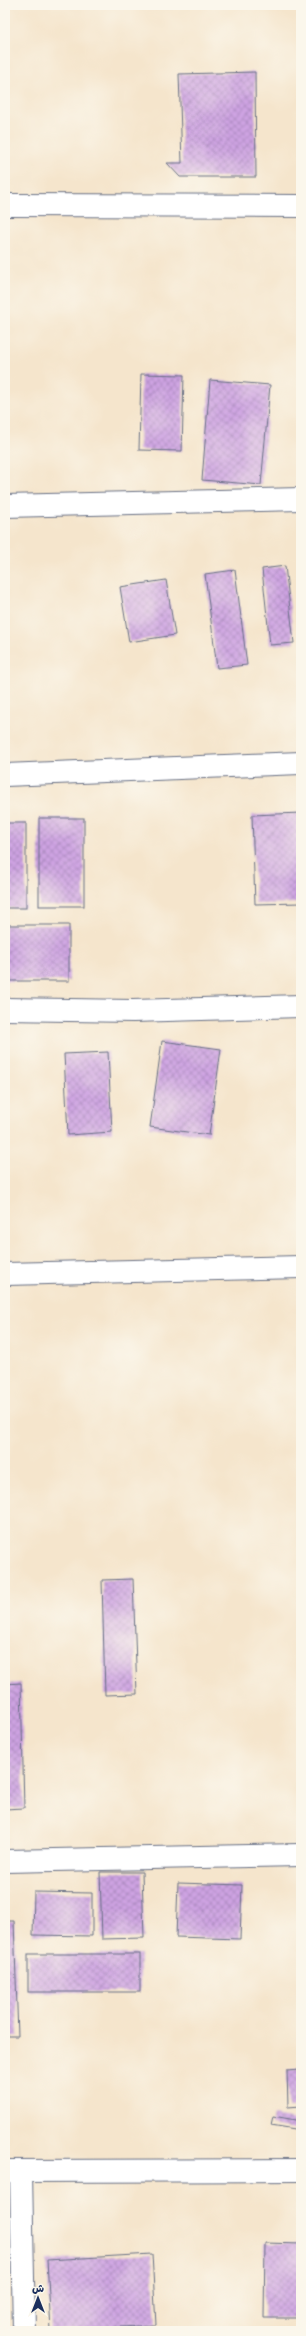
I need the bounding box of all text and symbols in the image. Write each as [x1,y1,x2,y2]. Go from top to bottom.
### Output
north arrow [18,2278,58,2318]
text: ش [32,2281,44,2295]

